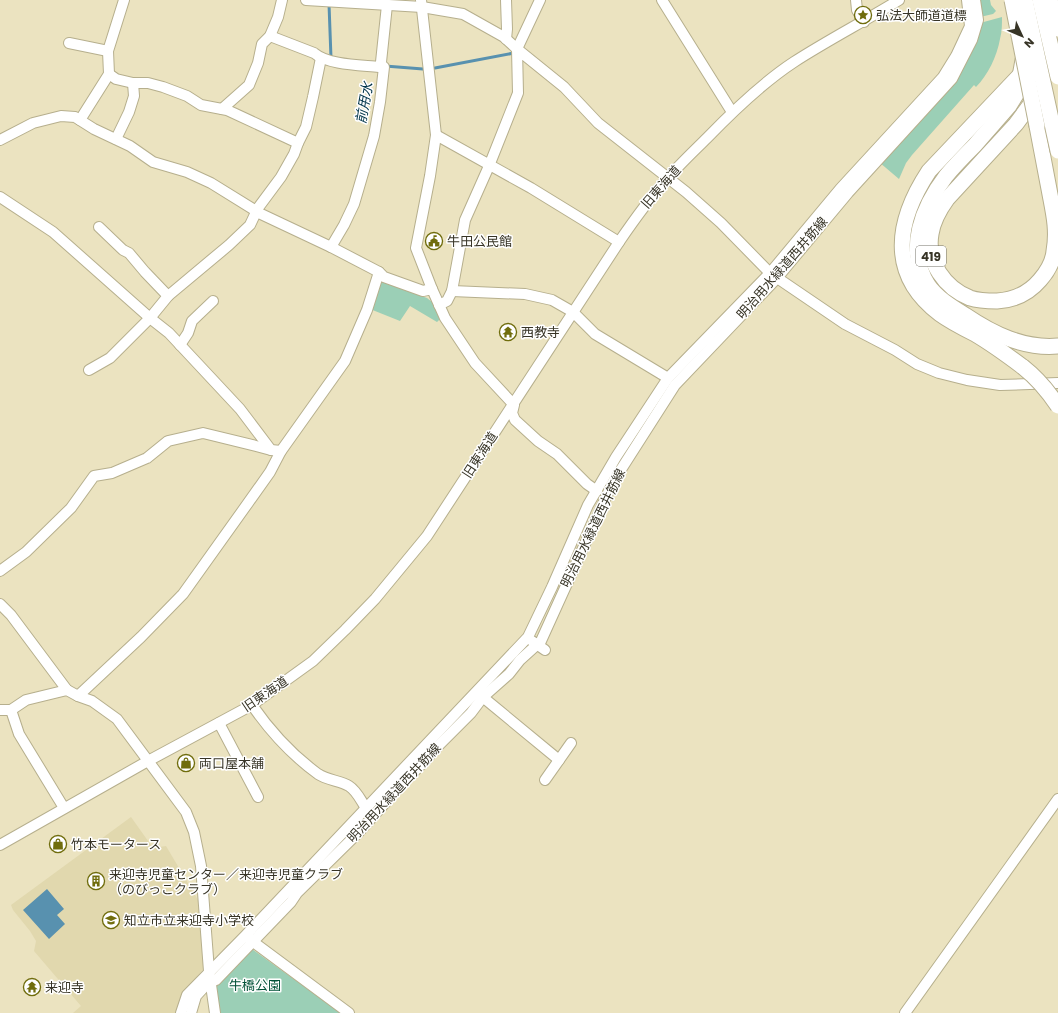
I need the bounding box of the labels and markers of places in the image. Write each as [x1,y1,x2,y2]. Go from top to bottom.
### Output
place icon: 弘法大師道道標 [853,5,873,25]
place label: 弘法大師道道標 [876,6,967,25]
public building icon: 牛田公民館 [424,231,444,251]
place label: 牛田公民館 [447,232,512,251]
temple icon: 西教寺 [498,322,518,342]
place label: 西教寺 [521,323,560,342]
shop icon: 両口屋本舗 [176,753,196,773]
place label: 両口屋本舗 [199,754,264,773]
shop icon: 竹本モータース [48,834,68,854]
place label: 竹本モータース [71,835,161,854]
place label: 来迎寺児童センター／来迎寺児童クラブ （のびっこクラブ） [109,865,343,899]
building icon: 来迎寺児童センター／来迎寺児童クラブ （のびっこクラブ） [86,871,106,891]
school or university icon: 知立市立来迎寺小学校 [101,910,121,930]
place label: 知立市立来迎寺小学校 [124,911,254,930]
temple icon: 来迎寺 [22,977,42,997]
place label: 来迎寺 [45,978,84,997]

